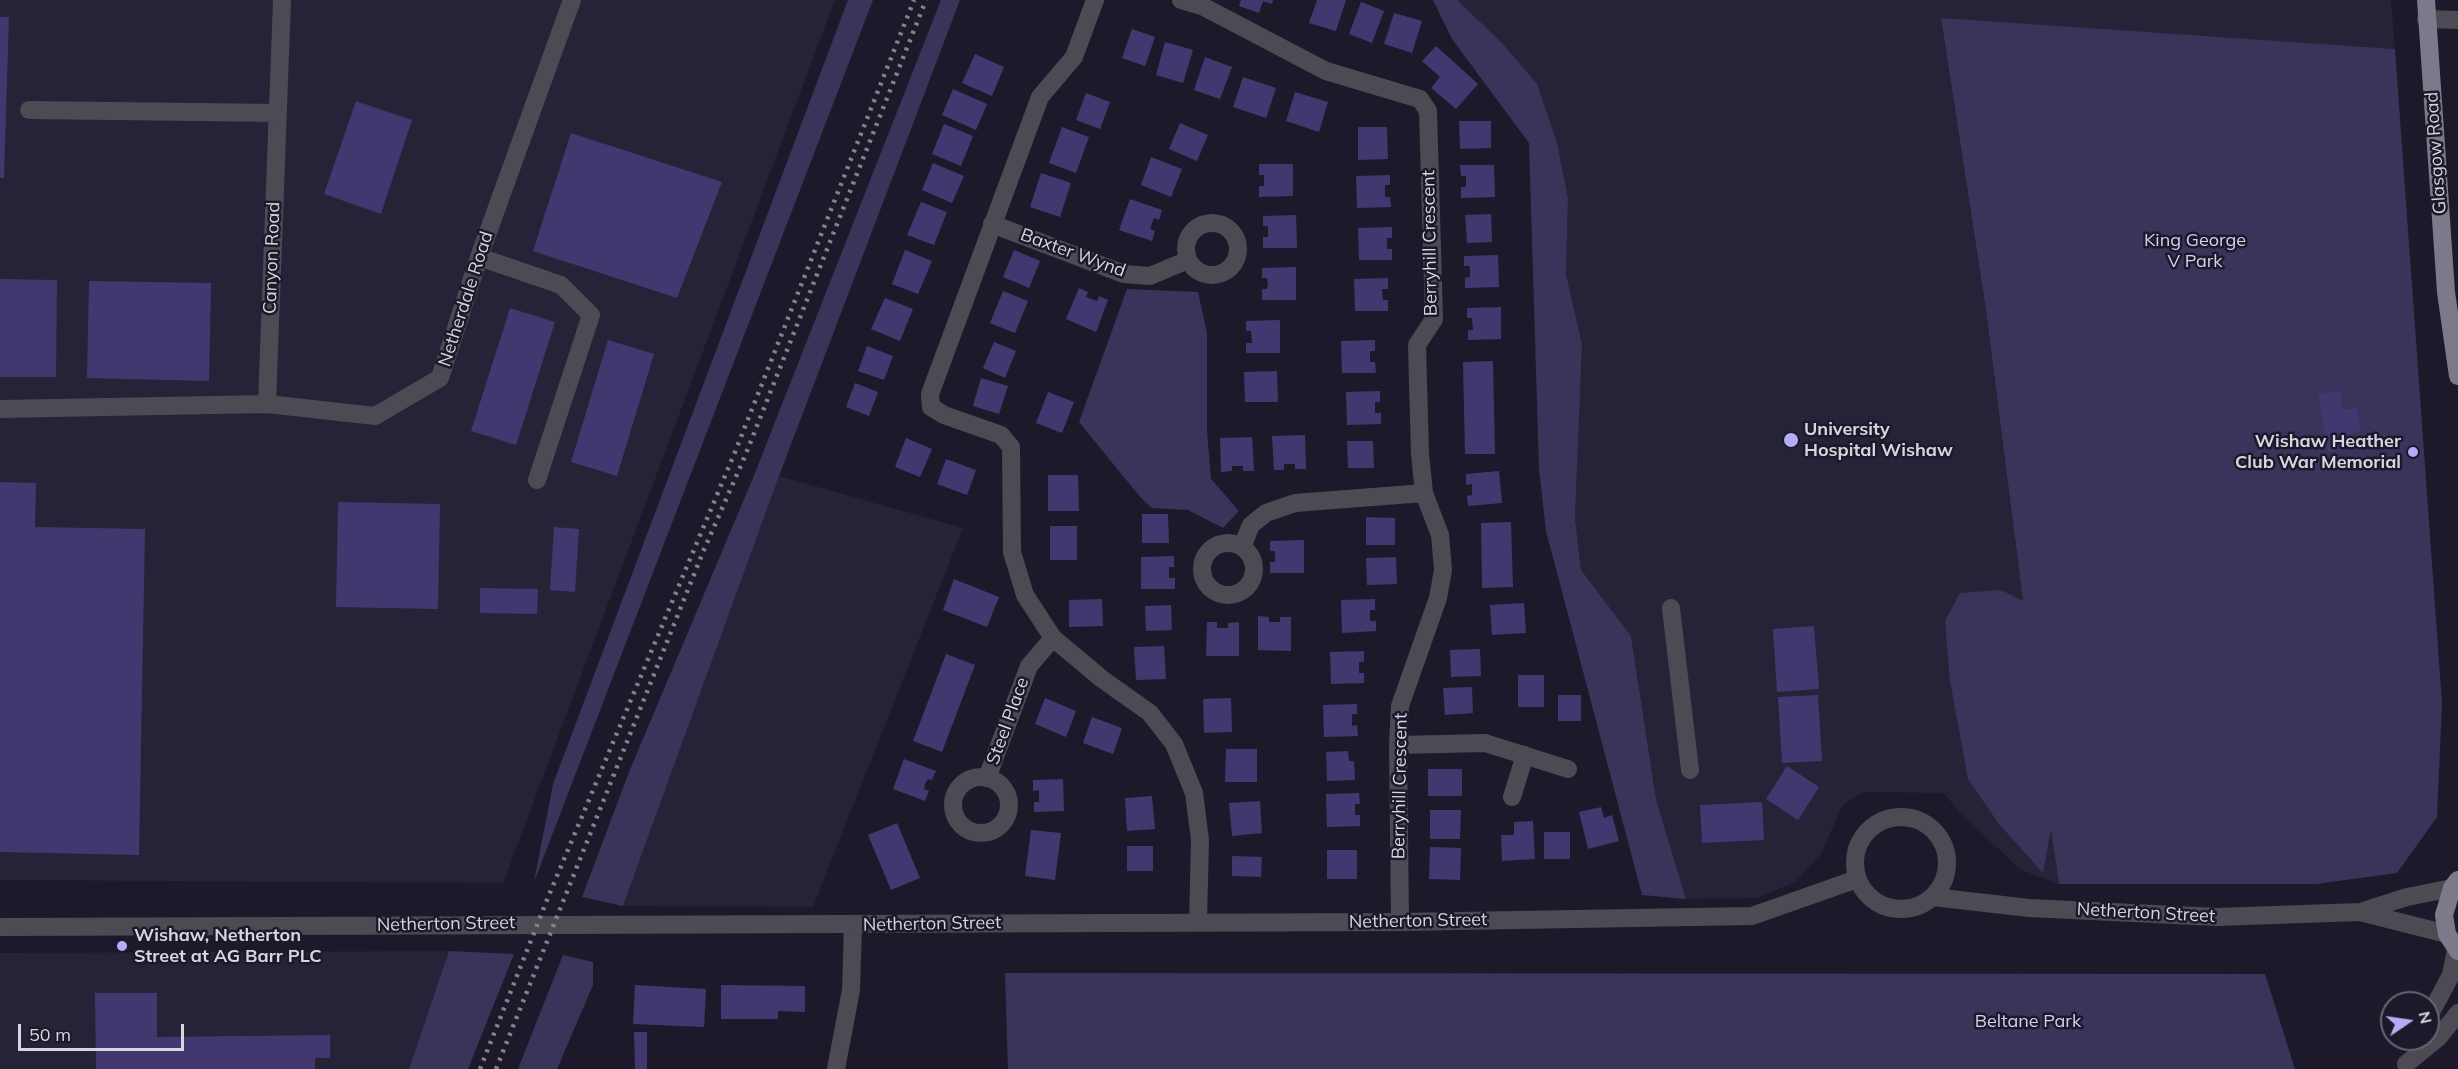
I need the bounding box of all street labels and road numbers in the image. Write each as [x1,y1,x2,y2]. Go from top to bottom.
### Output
street label: Glasgow Road [2421,91,2451,215]
street label: Berryhill Crescent [1418,170,1442,316]
street label: Canyon Road [259,201,285,315]
street label: Baxter Wynd [1017,224,1129,282]
street label: Netherdale Road [434,229,498,369]
street label: Steel Place [982,674,1034,768]
street label: Berryhill Crescent [1388,713,1412,859]
street label: Netherton Street [2076,899,2216,927]
street label: Netherton Street [1349,909,1487,933]
street label: Netherton Street [377,912,515,936]
street label: Netherton Street [863,912,1001,936]

